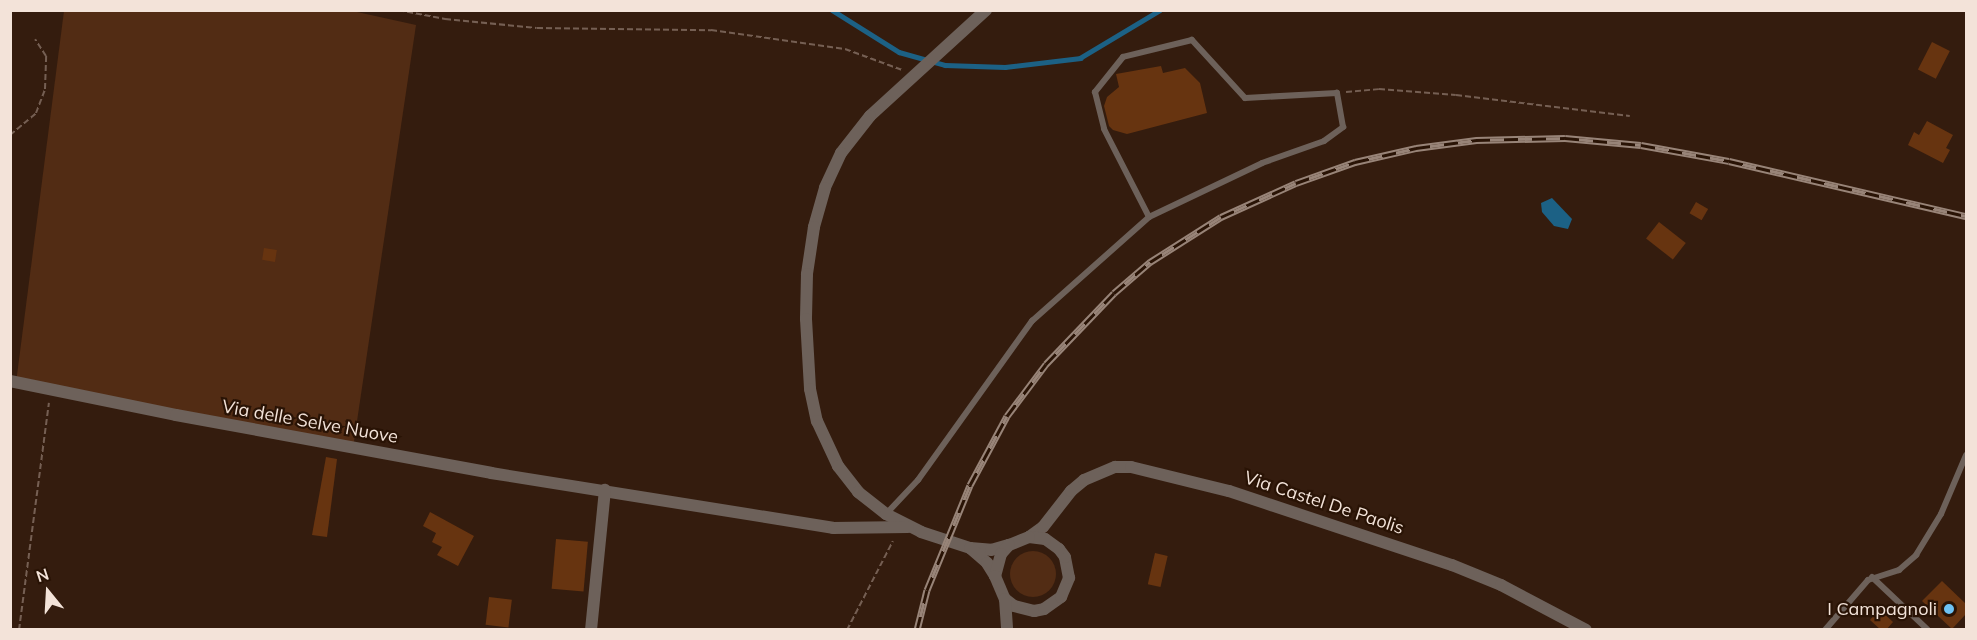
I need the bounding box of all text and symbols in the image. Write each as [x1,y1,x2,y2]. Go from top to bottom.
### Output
street label: Via delle Selve Nuove [220,396,400,448]
street label: Via Castel De Paolis [1241,467,1407,539]
north arrow [18,562,78,622]
text: N [34,564,51,586]
place label: I Campagnoli [1827,598,1937,620]
marker: I Campagnoli [1942,602,1956,616]

